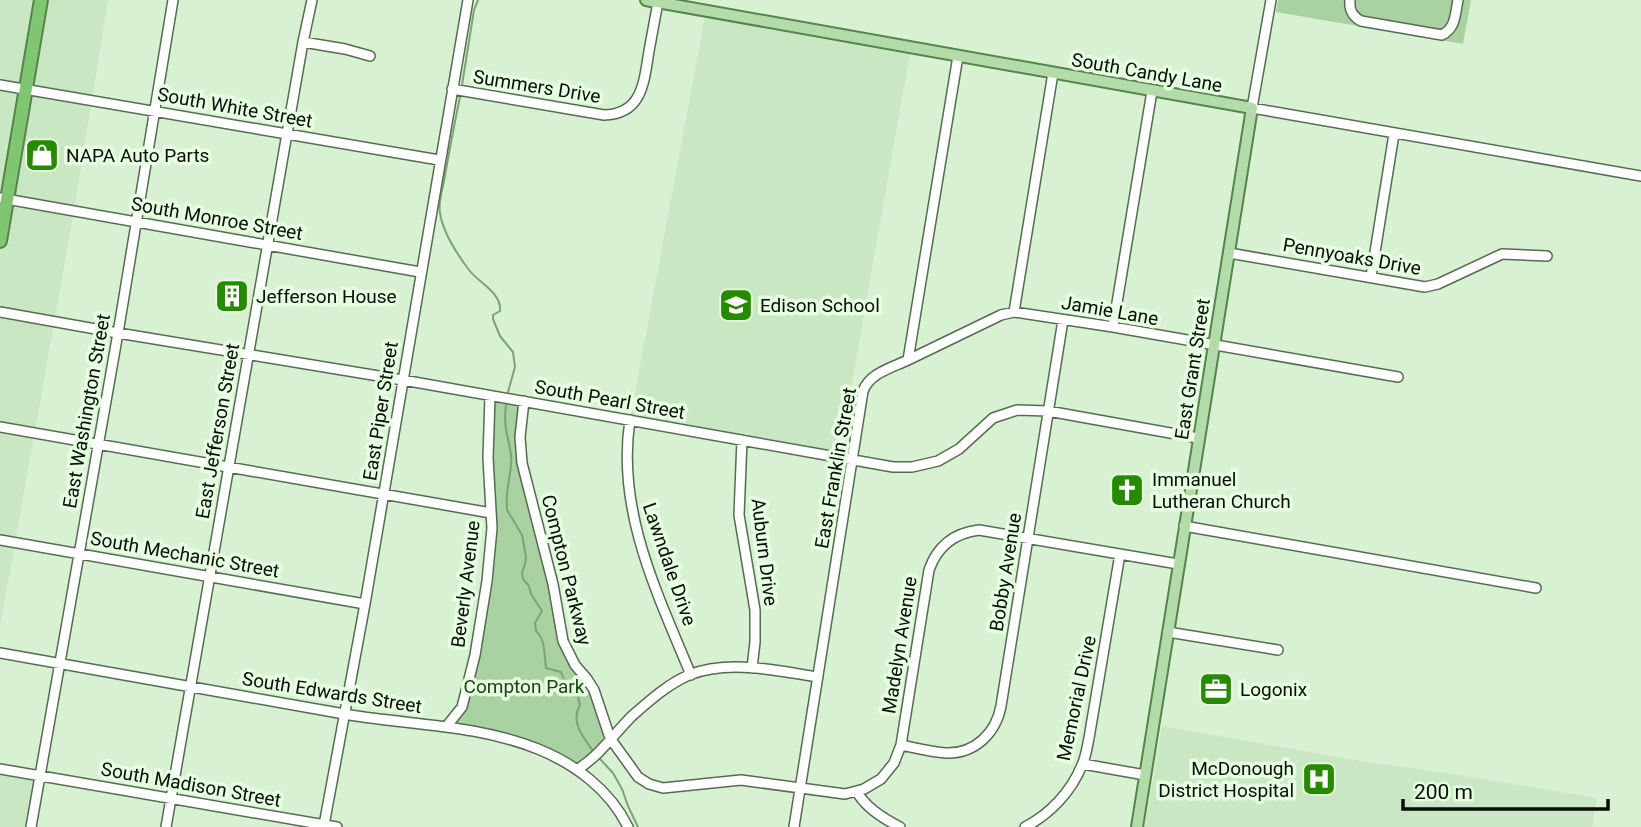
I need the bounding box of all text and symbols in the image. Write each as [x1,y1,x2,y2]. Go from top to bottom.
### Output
street label: South Candy Lane [1070,48,1224,97]
street label: Summers Drive [472,65,602,108]
street label: South White Street [156,83,314,132]
shop icon: NAPA Auto Parts [23,136,61,174]
place label: NAPA Auto Parts [66,144,209,167]
street label: South Monroe Street [129,192,305,245]
street label: Pennyoaks Drive [1281,233,1423,280]
building icon: Jefferson House [213,277,251,315]
place label: Jefferson House [256,285,397,308]
school or university icon: Edison School [717,286,755,324]
street label: Jamie Lane [1060,291,1160,330]
place label: Edison School [760,294,880,317]
street label: East Grant Street [1170,297,1215,441]
street label: East Washington Street [58,312,115,510]
street label: East Piper Street [358,340,403,482]
street label: East Jefferson Street [191,341,244,521]
street label: South Pearl Street [533,375,687,424]
street label: East Franklin Street [810,386,861,550]
place label: Immanuel Lutheran Church [1152,468,1291,513]
church icon: Immanuel Lutheran Church [1108,471,1146,509]
street label: Compton Parkway [537,492,596,648]
street label: Auburn Drive [746,497,783,607]
street label: Lawndale Drive [638,500,701,629]
street label: Bobby Avenue [985,511,1026,633]
street label: Beverly Avenue [446,519,485,649]
street label: South Mechanic Street [89,527,281,582]
street label: Madelyn Avenue [877,575,922,715]
street label: Memorial Drive [1052,633,1101,763]
street label: South Edwards Street [240,667,423,718]
office icon: Logonix [1197,670,1235,708]
park label: Compton Park [464,675,585,698]
place label: Logonix [1240,678,1308,701]
street label: South Madison Street [99,757,283,812]
place label: McDonough District Hospital [1158,757,1294,802]
hospital icon: McDonough District Hospital [1300,760,1338,798]
scale bar [1403,768,1608,812]
text: 200 m [1414,780,1473,804]

